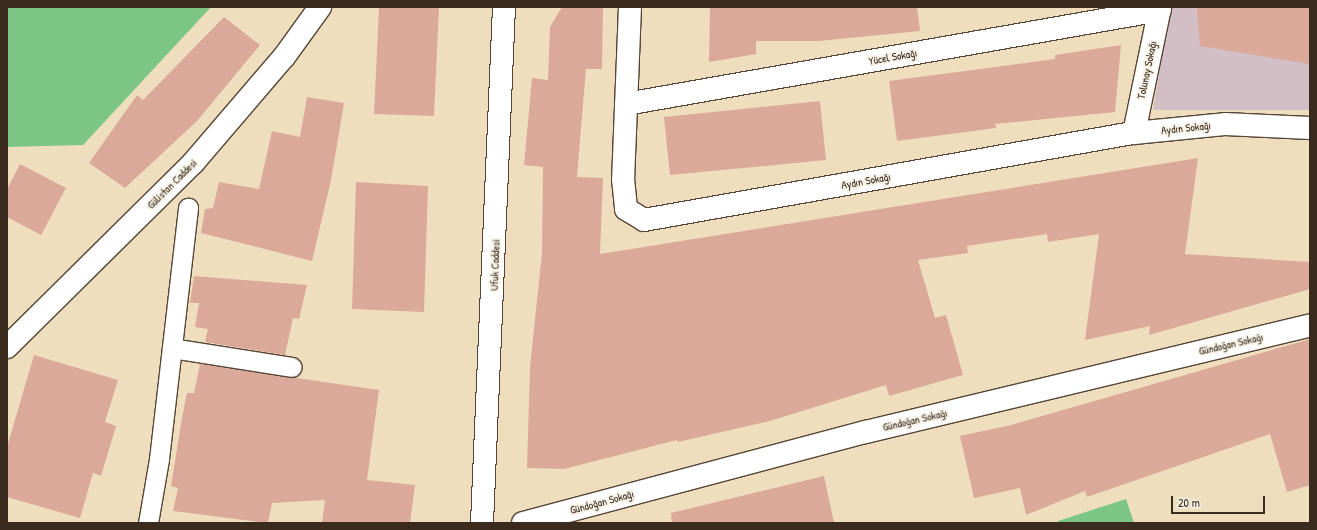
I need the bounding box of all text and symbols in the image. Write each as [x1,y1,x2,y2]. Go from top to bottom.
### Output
street label: Tolunay Sokağı [1134,40,1160,100]
street label: Yücel Sokağı [868,46,918,68]
street label: Aydın Sokağı [1160,119,1212,137]
street label: Gülistan Caddesi [144,156,200,212]
street label: Aydın Sokağı [840,170,892,192]
street label: Ufuk Caddesi [488,239,502,291]
street label: Gündoğan Sokağı [1197,330,1265,358]
street label: Gündoğan Sokağı [881,406,949,434]
street label: Gündoğan Sokağı [569,487,635,517]
scale bar [1173,488,1267,514]
text: 20 m [1178,494,1200,511]

